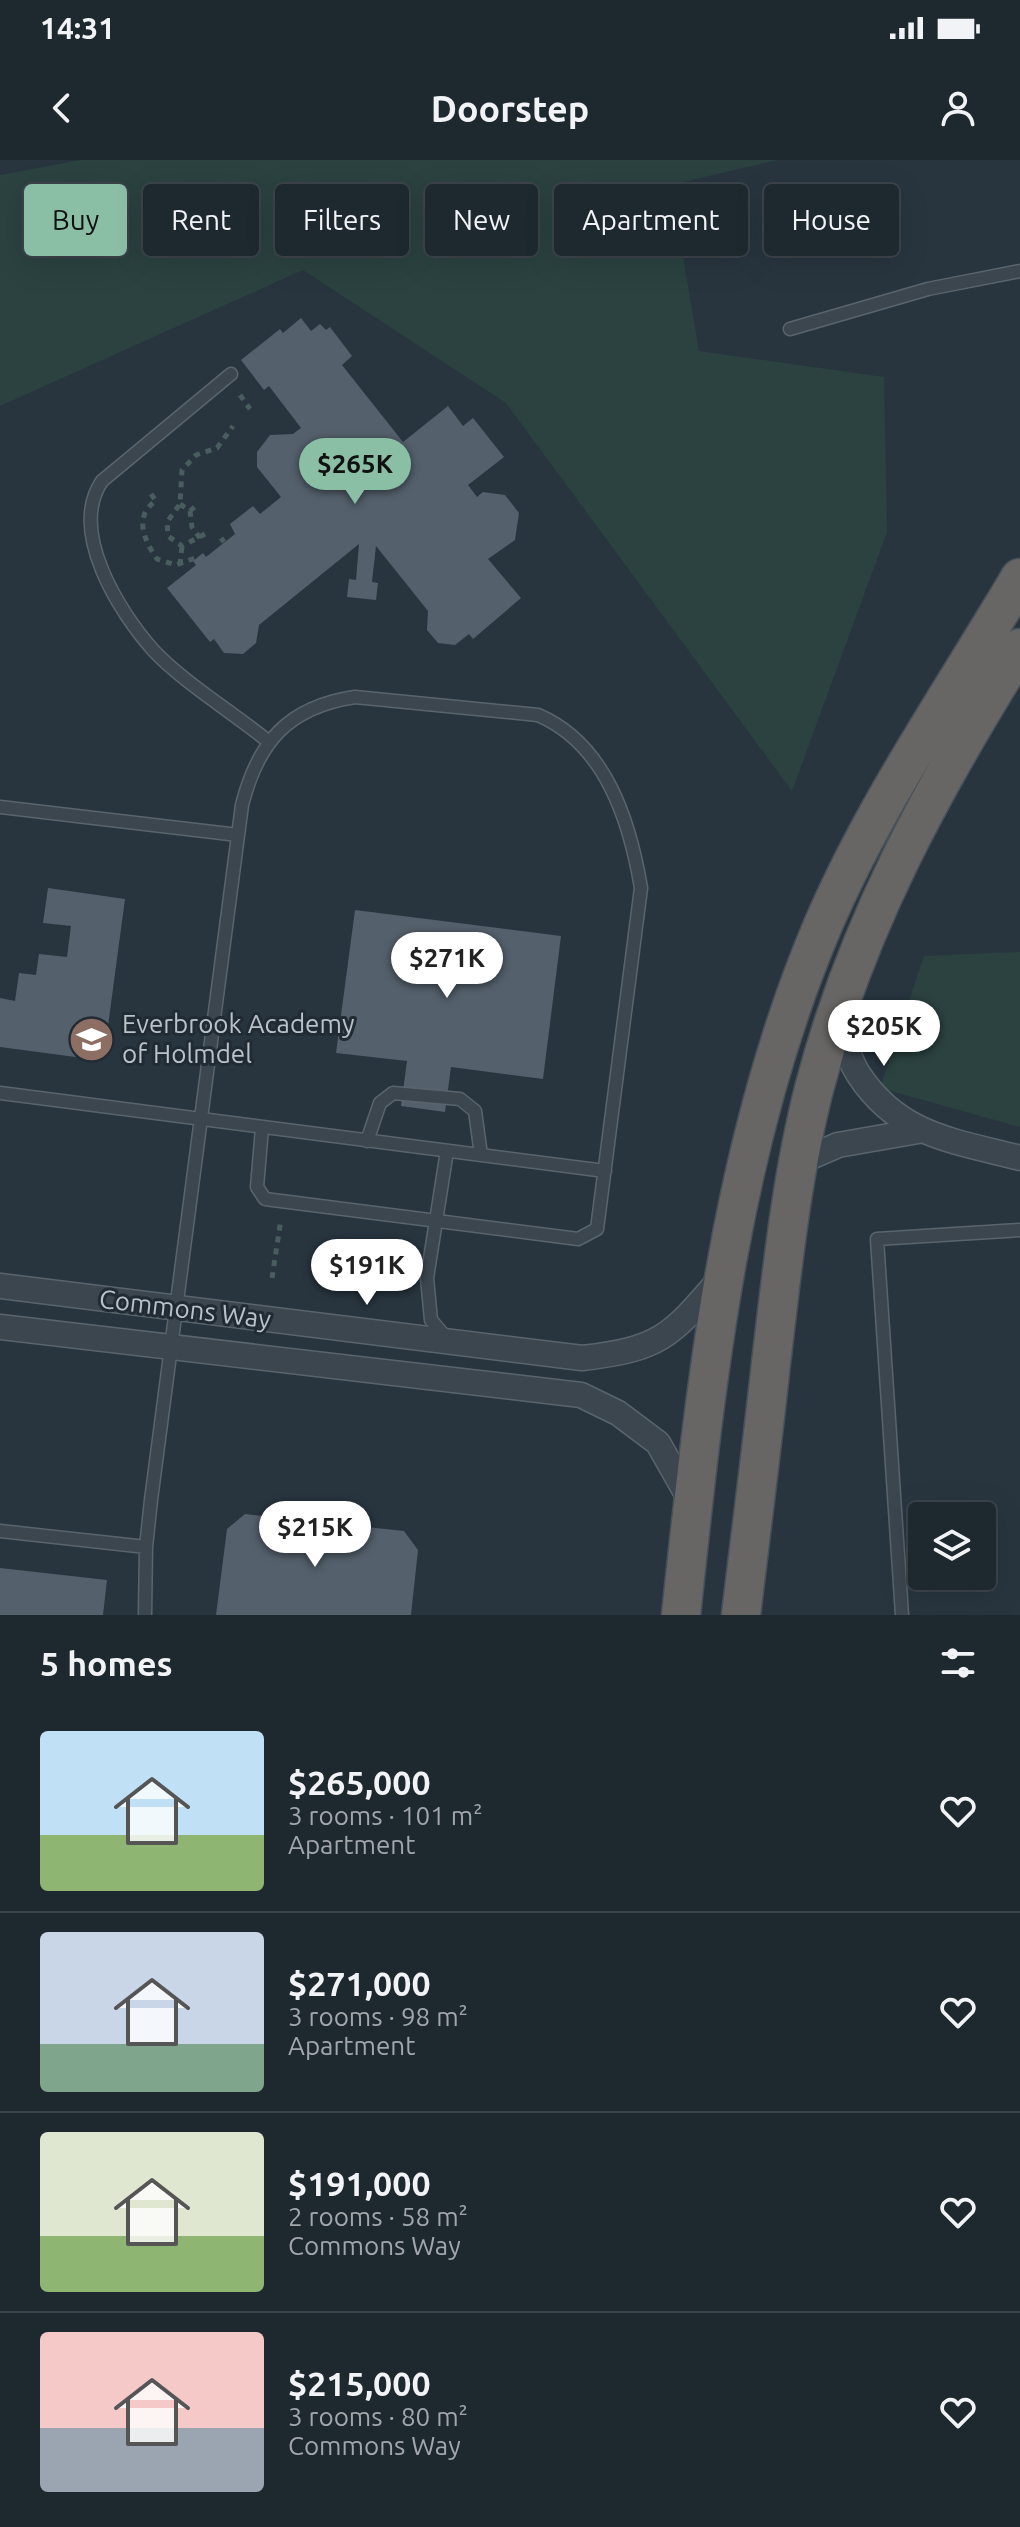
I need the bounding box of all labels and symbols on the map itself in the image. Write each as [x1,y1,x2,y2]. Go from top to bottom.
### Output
pin: $265K [299,438,411,506]
pin: $271K [391,932,503,1000]
pin: $205K [828,1000,940,1068]
place label: Everbrook Academy of Holmdel [122,1009,354,1068]
school or university icon: Everbrook Academy of Holmdel [67,1015,115,1063]
pin: $191K [311,1239,423,1307]
street label: Commons Way [98,1284,273,1333]
pin: $215K [259,1501,371,1569]

